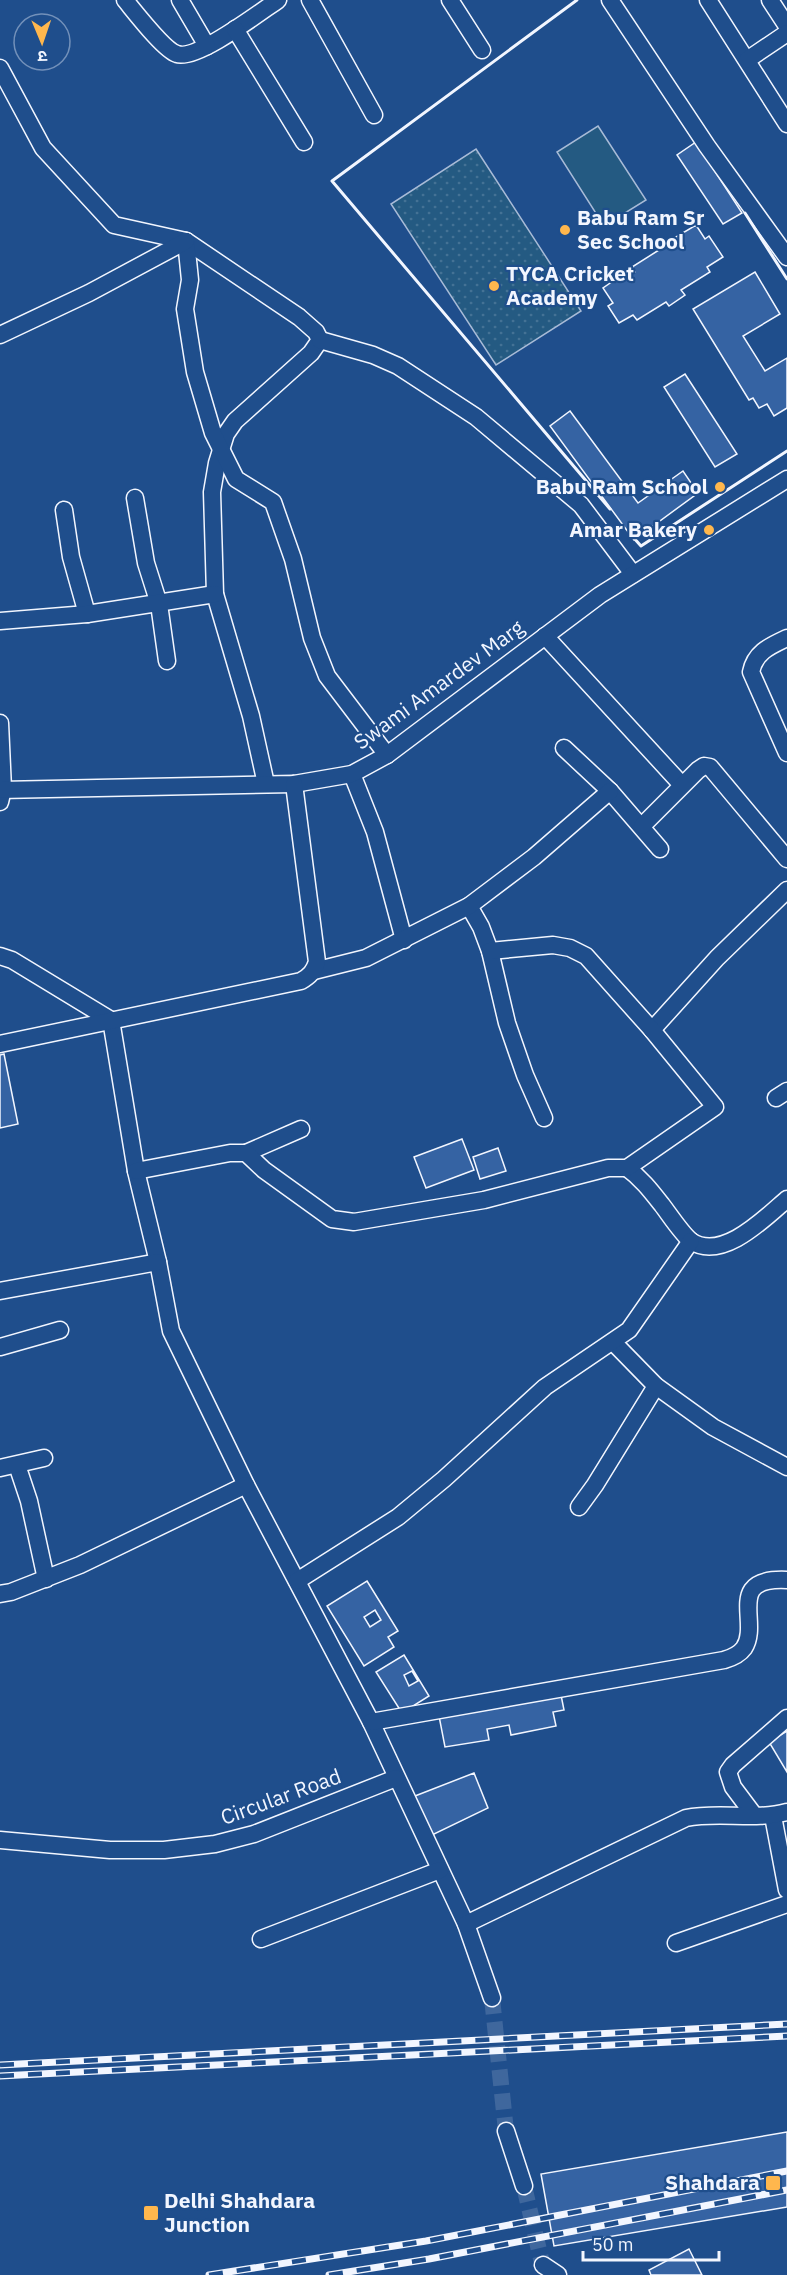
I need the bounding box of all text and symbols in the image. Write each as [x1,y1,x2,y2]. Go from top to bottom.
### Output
north arrow [12,12,72,72]
text: उ [37,47,48,67]
place label: Babu Ram Sr Sec School [577,203,705,255]
marker: Babu Ram Sr Sec School [558,223,572,237]
place label: TYCA Cricket Academy [506,259,634,311]
marker: TYCA Cricket Academy [487,279,501,293]
place label: Babu Ram School [536,472,708,500]
marker: Babu Ram School [713,480,727,494]
place label: Amar Bakery [569,515,698,543]
marker: Amar Bakery [702,523,716,537]
street label: Swami Amardev Marg [348,613,529,755]
street label: Circular Road [217,1761,345,1831]
place label: Shahdara [665,2168,760,2196]
marker: Shahdara [764,2174,782,2192]
place label: Delhi Shahdara Junction [164,2186,315,2238]
marker: Delhi Shahdara Junction [142,2204,160,2222]
scale bar [583,2224,720,2262]
text: 50 m [592,2233,634,2256]

